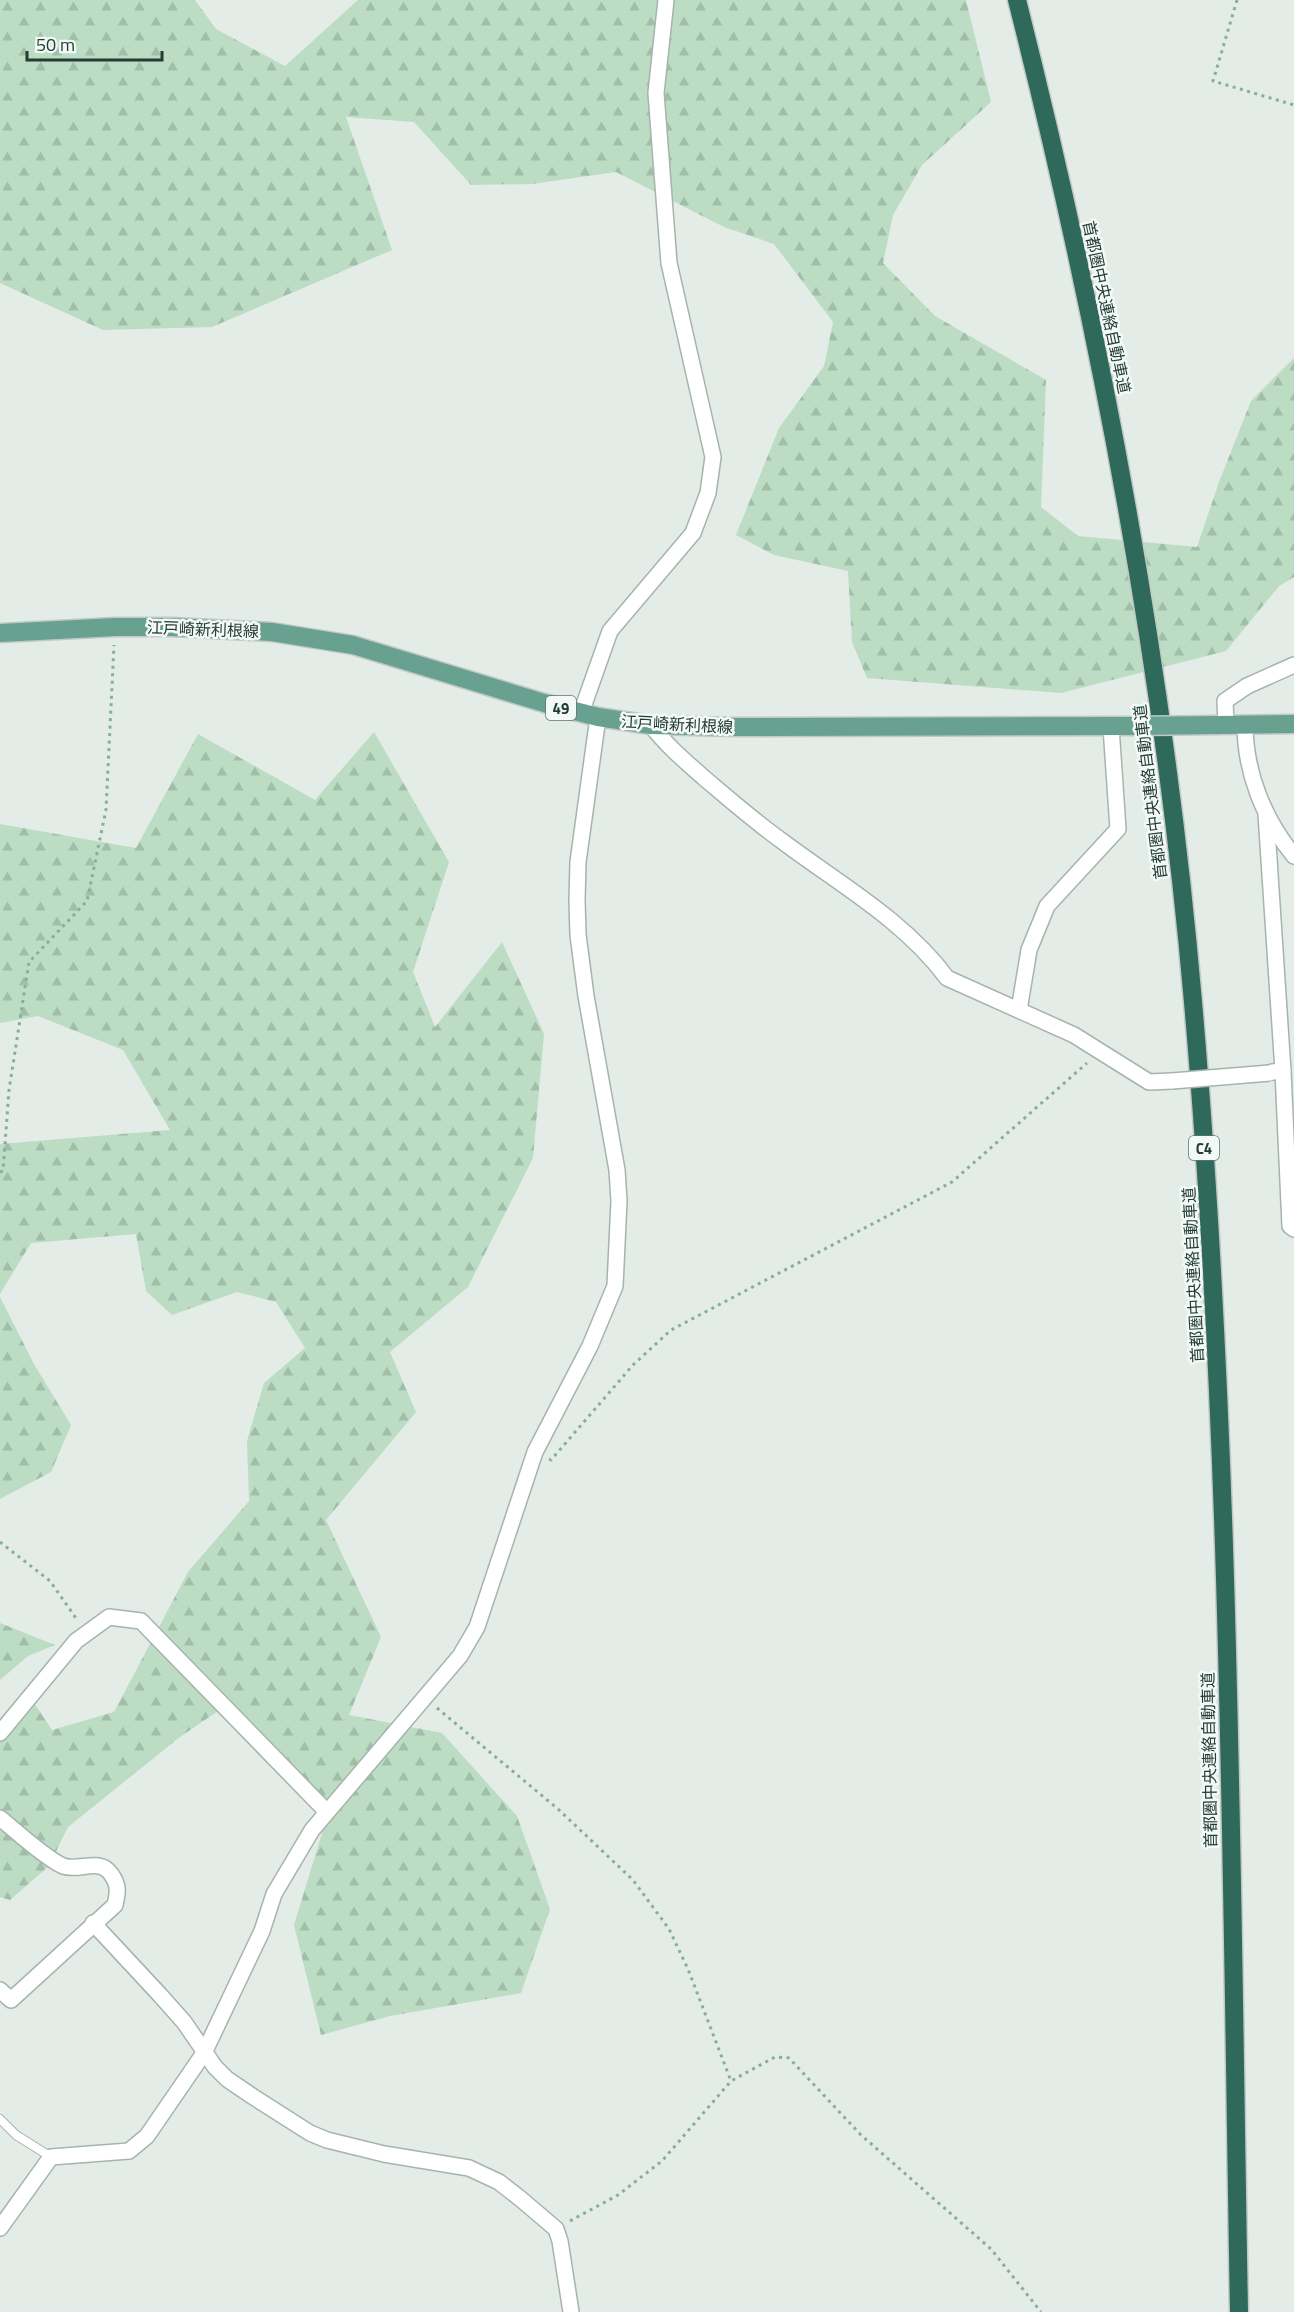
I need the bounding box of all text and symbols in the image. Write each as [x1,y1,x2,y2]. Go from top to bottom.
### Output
scale bar [27,24,162,62]
text: 50 m [36,31,75,58]
street label: 首都圏中央連絡自動車道 [1077,218,1137,396]
street label: 江戸崎新利根線 [147,615,259,643]
road number: 49 [546,696,576,720]
street label: 首都圏中央連絡自動車道 [1127,703,1173,881]
street label: 江戸崎新利根線 [620,709,734,739]
road number: C4 [1189,1136,1219,1160]
street label: 首都圏中央連絡自動車道 [1176,1186,1210,1364]
street label: 首都圏中央連絡自動車道 [1195,1672,1223,1848]

